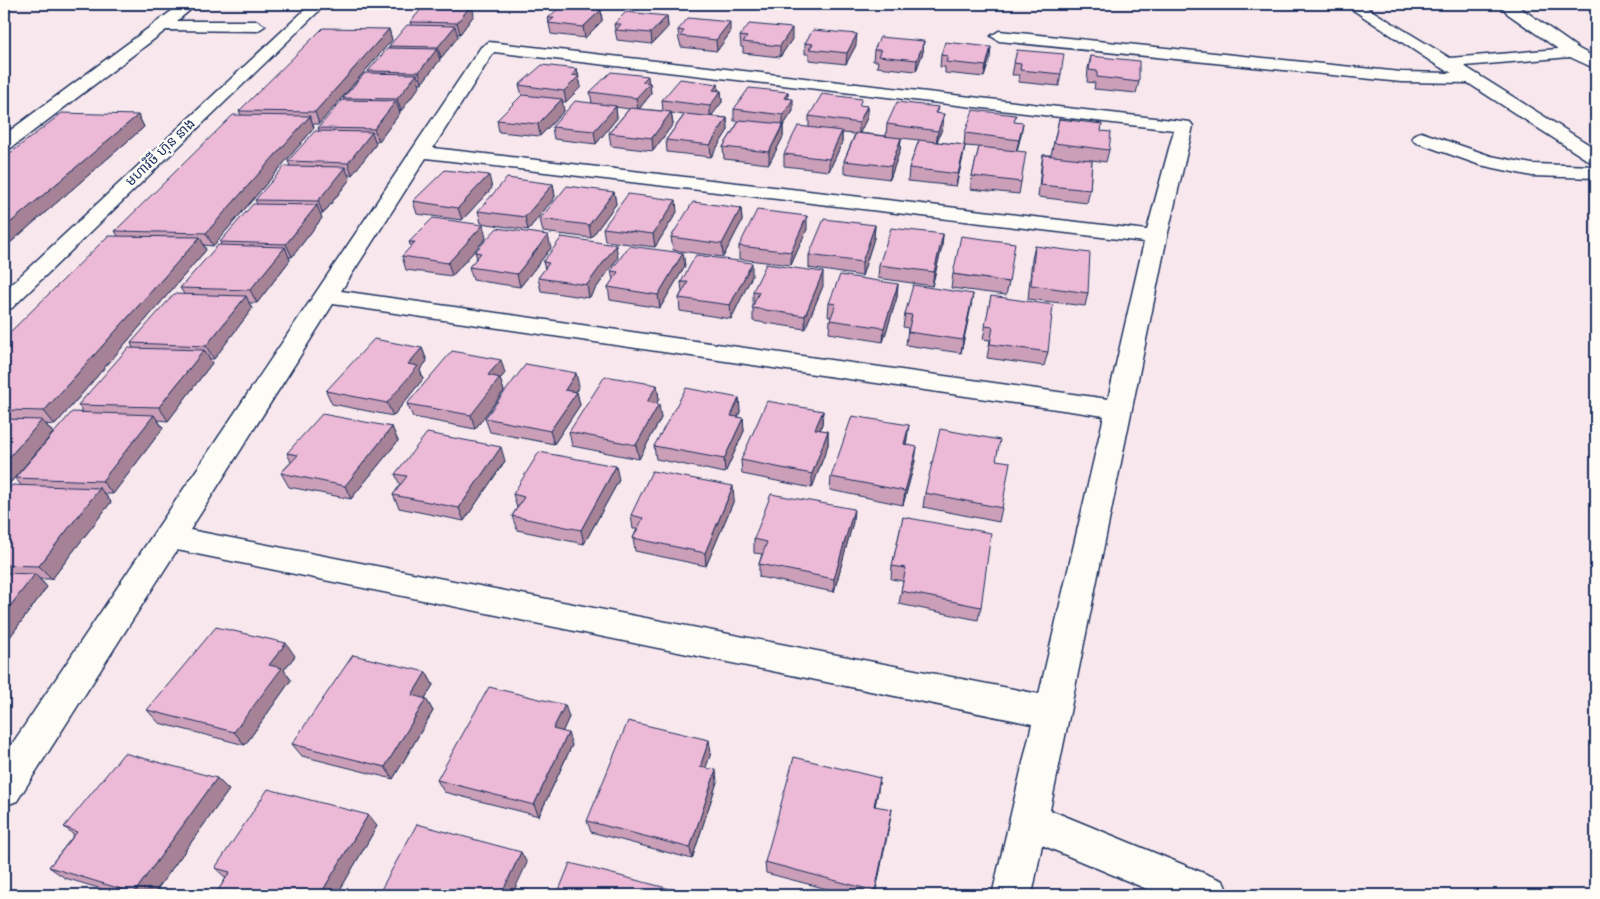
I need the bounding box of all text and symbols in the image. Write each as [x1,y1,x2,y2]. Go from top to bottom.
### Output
street label: មហាវិថី ហ៊ុន នាង [121,114,201,192]

